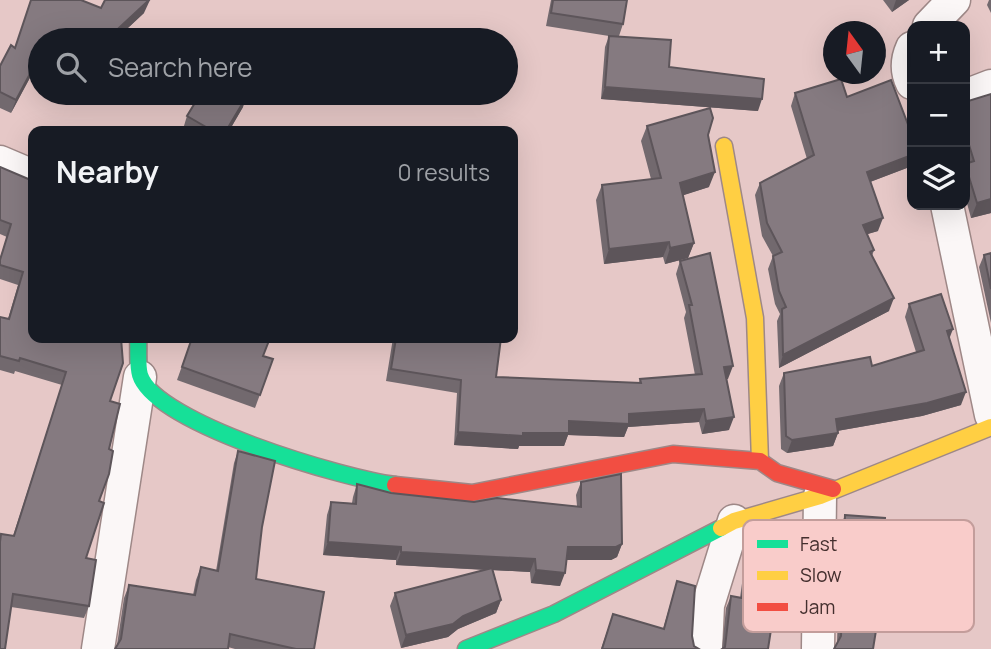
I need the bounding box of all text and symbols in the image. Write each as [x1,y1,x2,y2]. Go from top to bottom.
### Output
north arrow [823,21,886,84]
map controls [907,21,970,210]
button: + [907,21,970,84]
search box [28,28,518,105]
icon: search [52,48,90,86]
text: Search here [108,49,253,85]
button: − [907,84,970,147]
button: layers [907,147,970,210]
text: Nearby [56,151,159,192]
text: 0 results [397,156,490,188]
legend [743,520,974,632]
text: Fast [800,531,837,557]
text: Slow [800,562,842,588]
text: Jam [800,594,835,620]

